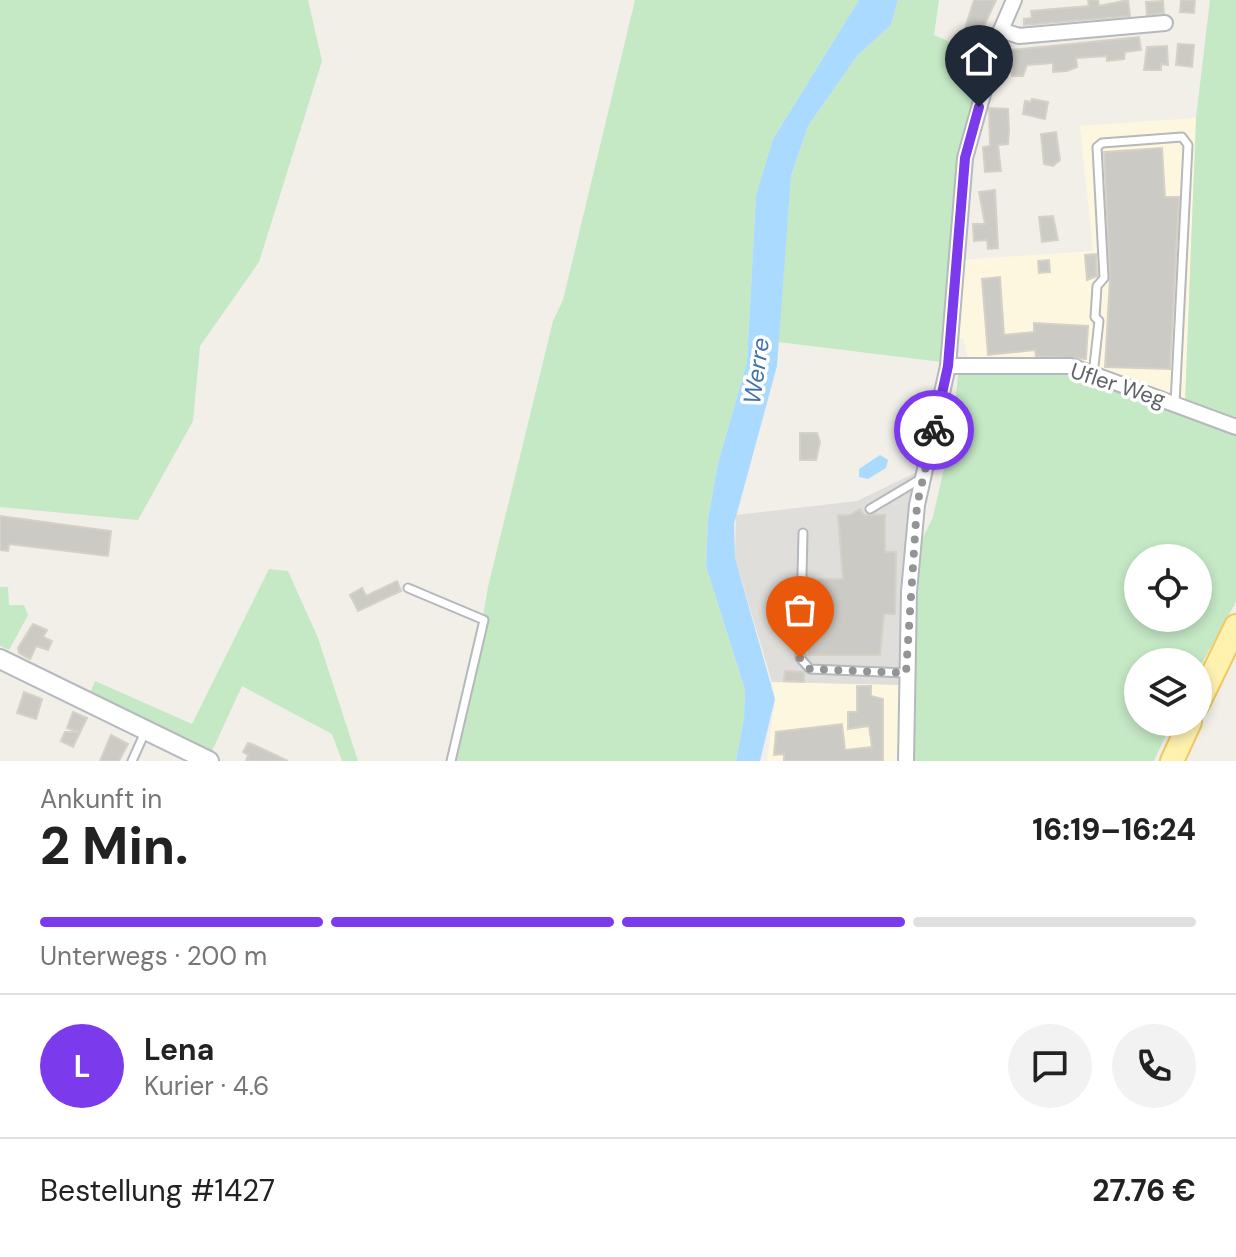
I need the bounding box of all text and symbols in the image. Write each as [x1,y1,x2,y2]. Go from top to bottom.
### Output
pin [945,25,1013,107]
icon: home [957,37,1001,81]
water label: Werre [736,336,776,406]
street label: Ufler Weg [1067,356,1169,414]
courier [894,390,974,470]
icon: bike [912,408,956,452]
map controls [1124,544,1212,736]
button: locate [1124,544,1212,632]
pin [766,576,834,658]
icon: bag [778,588,822,632]
button: layers [1124,648,1212,736]
text: Ankunft in [40,782,162,816]
text: 16:19–16:24 [1032,810,1196,849]
text: 2 Min. [40,812,189,880]
text: Unterwegs · 200 m [40,939,267,973]
button: chat [1008,1024,1092,1108]
button: phone [1112,1024,1196,1108]
text: Lena [144,1030,214,1069]
text: L [74,1047,90,1086]
text: Kurier · 4.6 [144,1069,269,1103]
text: Bestellung #1427 [40,1171,275,1210]
text: 27.76 € [1092,1171,1196,1210]

